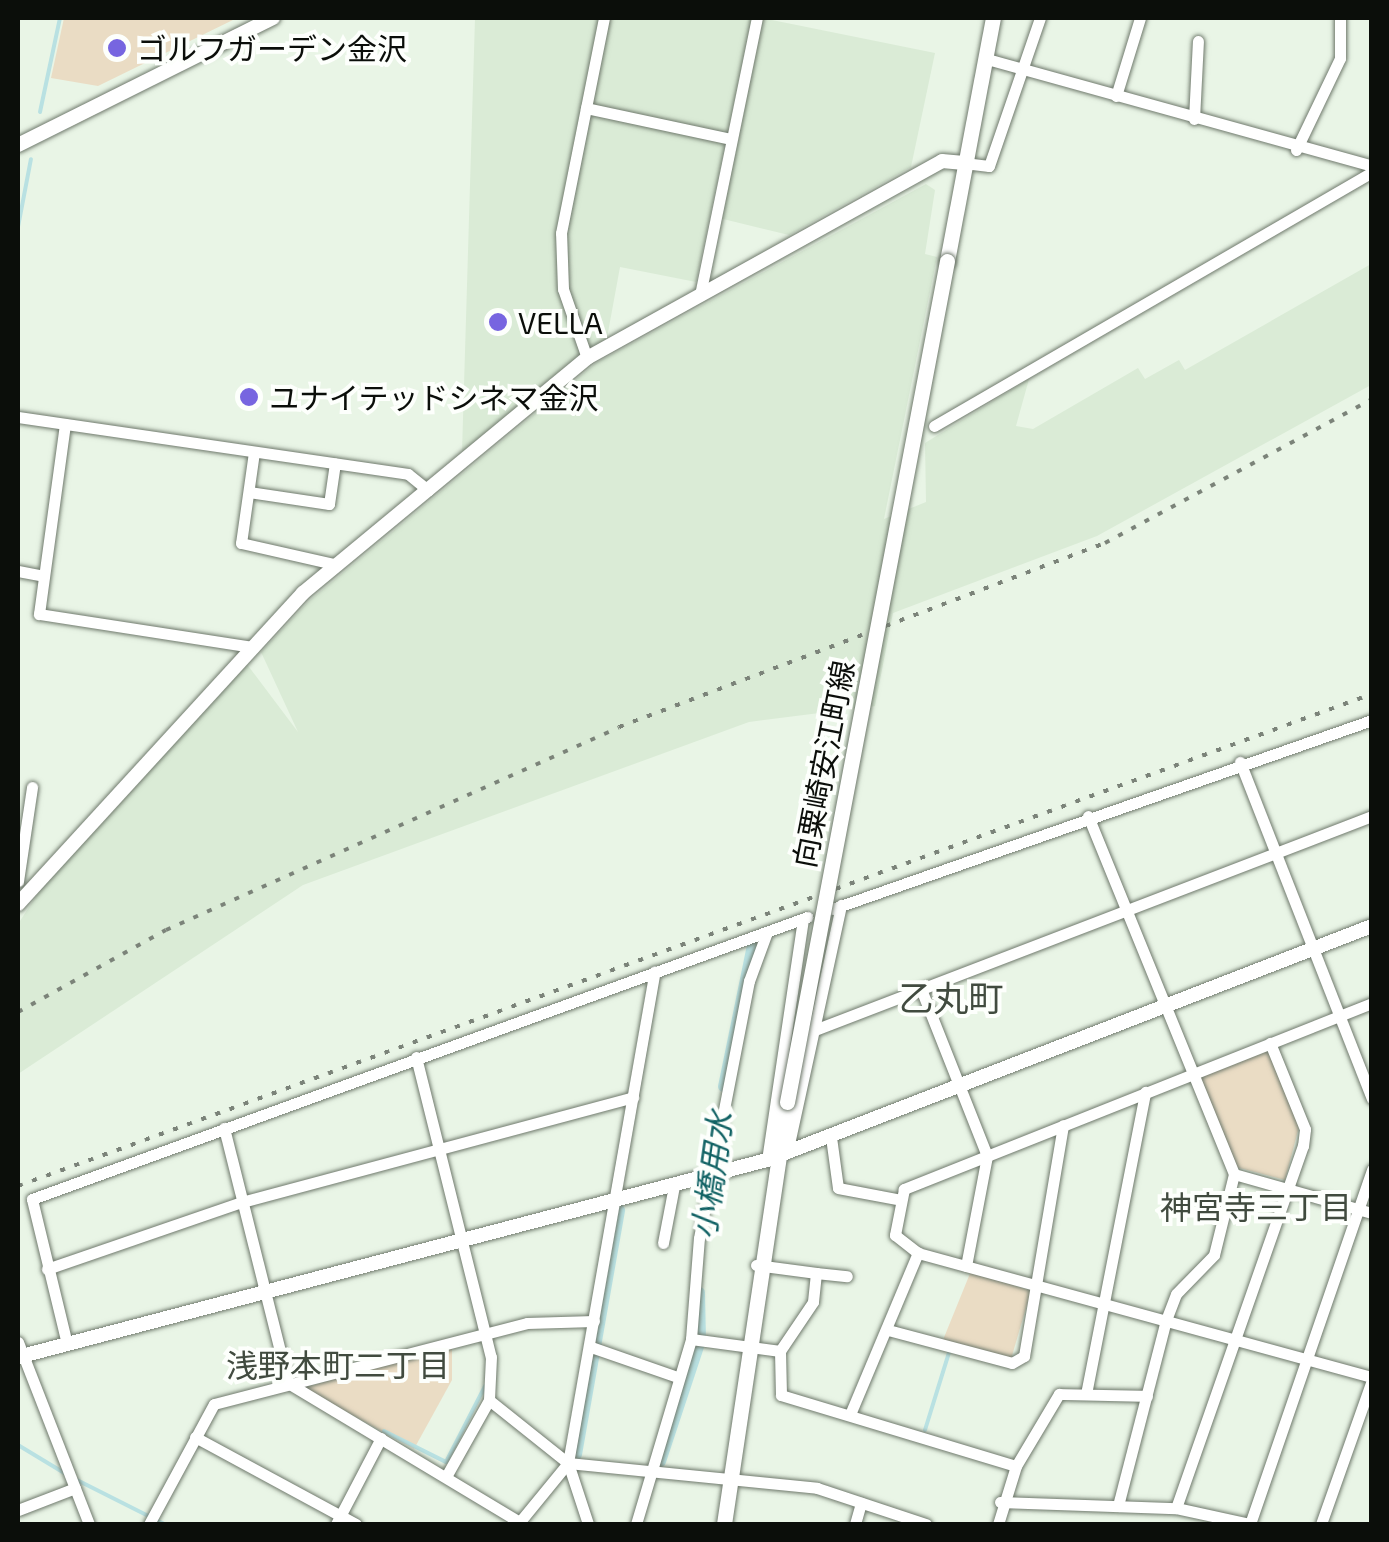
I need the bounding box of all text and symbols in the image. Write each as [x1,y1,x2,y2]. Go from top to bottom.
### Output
place label: ゴルフガーデン金沢 [137,30,407,66]
marker: ゴルフガーデン金沢 [106,37,128,59]
place label: VELLA [518,304,603,340]
marker: VELLA [487,311,509,333]
place label: ユナイテッドシネマ金沢 [269,379,599,415]
marker: ユナイテッドシネマ金沢 [238,386,260,408]
street label: 向粟崎安江町線 [785,657,861,871]
district label: 乙丸町 [899,976,1003,1018]
water label: 小橋用水 [683,1109,739,1241]
district label: 神宮寺三丁目 [1160,1187,1352,1225]
district label: 浅野本町二丁目 [226,1345,450,1383]

